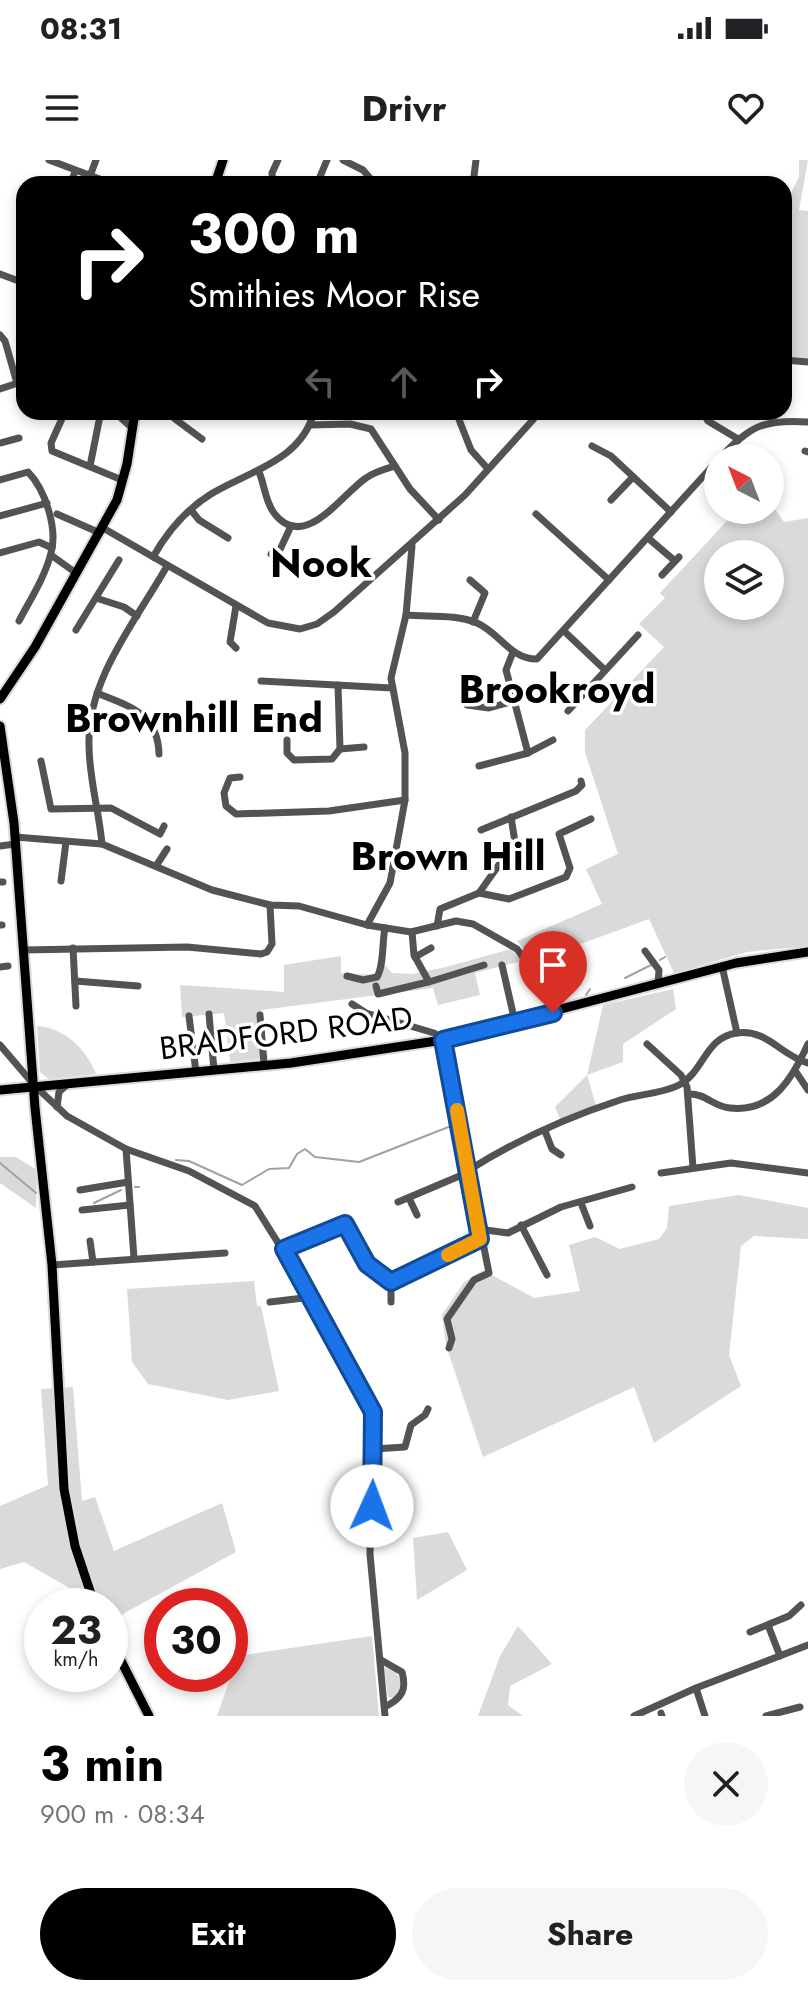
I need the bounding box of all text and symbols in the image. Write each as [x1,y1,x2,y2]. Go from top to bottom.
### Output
text: 08:31 [40,7,122,50]
text: Drivr [362,82,446,134]
icon: menu [40,86,84,130]
icon: heart [724,86,768,130]
text: 300 m [188,193,360,274]
icon: right [56,208,160,312]
text: Smithies Moor Rise [188,268,480,320]
icon: left [298,360,342,404]
icon: ahead [382,360,426,404]
icon: right [466,360,510,404]
north arrow [704,444,784,524]
map controls [704,444,784,620]
district label: Nook [270,534,372,592]
button: layers [704,540,784,620]
district label: Brookroyd [458,660,656,718]
district label: Brownhill End [65,689,323,747]
district label: Brown Hill [351,827,545,885]
pin [519,931,587,1013]
icon: arrive [531,943,575,987]
street label: BRADFORD ROAD [157,995,415,1071]
position arrow [330,1464,414,1548]
speed limit sign: 30 [144,1588,248,1692]
text: 23 [50,1601,102,1659]
text: km/h [53,1645,99,1674]
text: 3 min [40,1730,164,1799]
button: close [684,1742,768,1826]
text: 900 m · 08:34 [40,1795,205,1833]
button: Exit [40,1888,396,1980]
button: Share [412,1888,768,1980]

